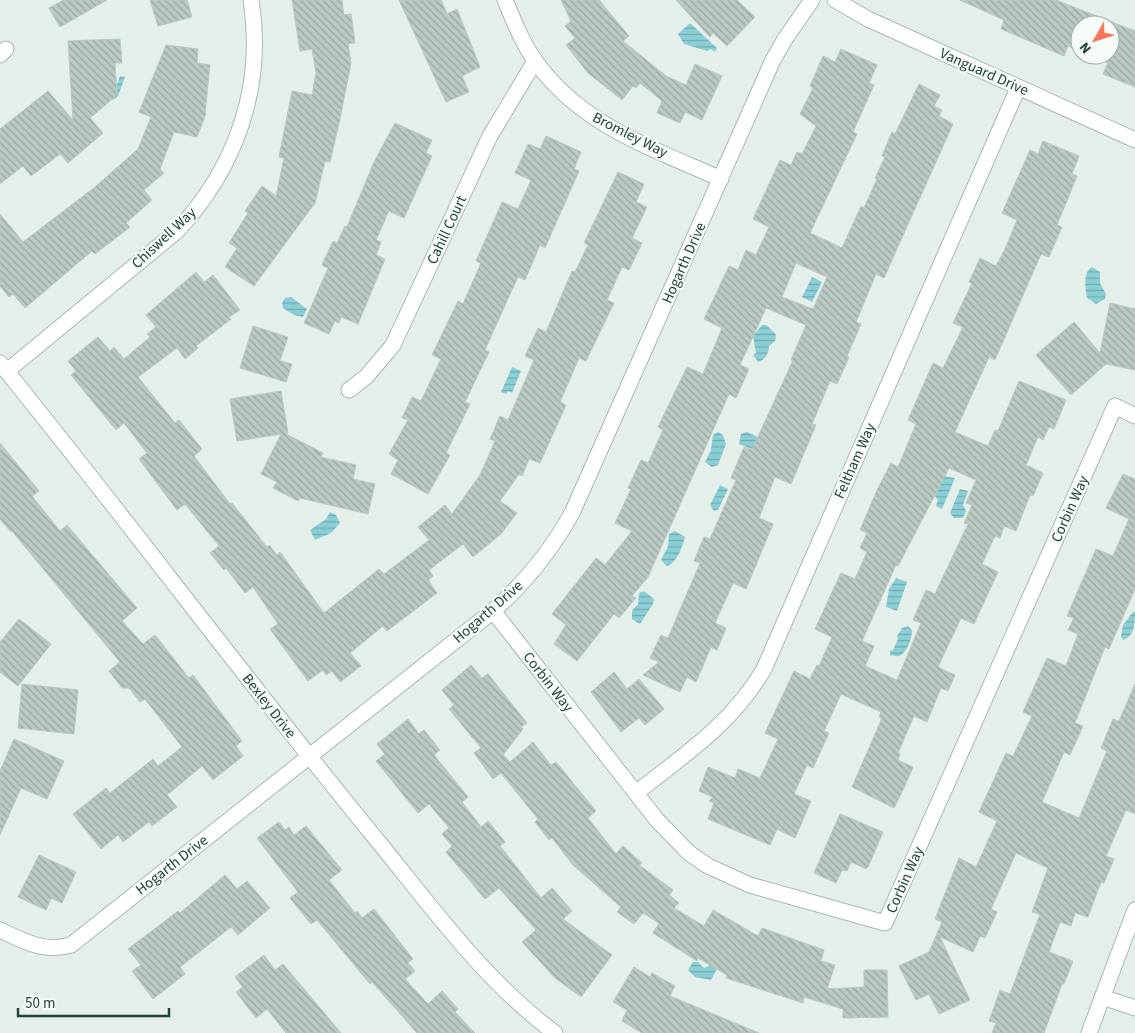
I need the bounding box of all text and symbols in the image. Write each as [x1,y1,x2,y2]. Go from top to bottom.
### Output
north arrow [1070,15,1120,65]
text: N [1075,38,1096,57]
street label: Vanguard Drive [936,43,1032,101]
street label: Bromley Way [589,107,671,163]
street label: Cahill Court [422,192,472,268]
street label: Chiswell Way [127,202,201,274]
street label: Hogarth Drive [657,219,711,307]
street label: Feltham Way [829,420,881,502]
street label: Corbin Way [1046,472,1094,546]
street label: Hogarth Drive [448,576,528,648]
street label: Corbin Way [518,647,578,717]
street label: Bexley Drive [237,669,301,743]
street label: Hogarth Drive [131,830,213,900]
street label: Corbin Way [881,843,929,917]
scale bar [18,986,169,1018]
text: 50 m [25,993,55,1014]

